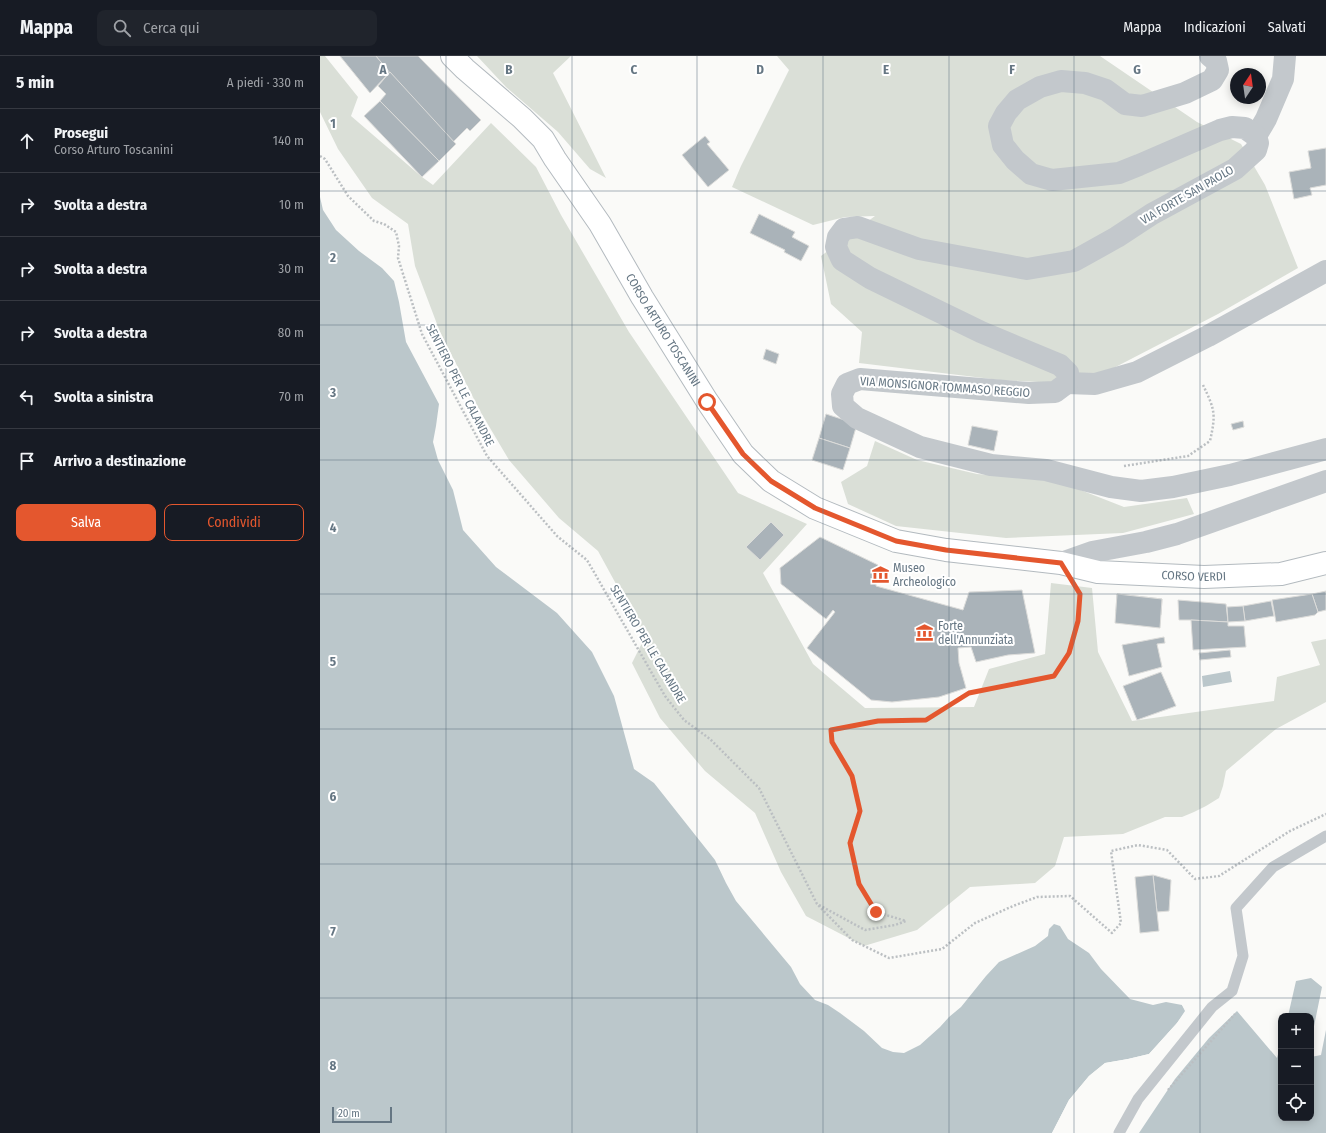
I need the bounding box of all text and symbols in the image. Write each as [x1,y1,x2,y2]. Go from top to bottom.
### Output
search box [97,10,377,46]
text: Mappa [20,16,73,39]
icon: search [111,17,133,39]
text: Cerca qui [143,19,199,37]
text: Mappa [1123,19,1162,36]
text: Indicazioni [1184,19,1246,36]
text: Salvati [1268,19,1306,36]
text: A [378,62,387,77]
text: B [505,62,513,77]
text: C [631,62,638,77]
text: D [756,62,764,77]
text: E [883,62,889,77]
text: F [1009,62,1015,77]
text: G [1133,62,1141,77]
north arrow [1230,68,1266,104]
text: 5 min [16,72,54,93]
text: A piedi · 330 m [227,75,304,90]
text: 1 [330,116,336,131]
text: Prosegui [54,124,108,142]
icon: ahead [16,130,38,152]
text: 140 m [273,133,304,148]
text: Corso Arturo Toscanini [54,142,173,157]
street label: VIA FORTE SAN PAOLO [1138,163,1236,227]
icon: right [16,194,38,216]
text: Svolta a destra [54,196,147,214]
text: 10 m [279,197,304,212]
text: 2 [329,250,336,265]
icon: right [16,258,38,280]
text: Svolta a destra [54,260,147,278]
text: 30 m [278,261,304,276]
street label: CORSO ARTURO TOSCANINI [623,271,703,389]
street label: SENTIERO PER LE CALANDRE [423,321,497,449]
icon: right [16,322,38,344]
text: Svolta a destra [54,324,147,342]
text: 80 m [278,325,304,340]
street label: VIA MONSIGNOR TOMMASO REGGIO [859,374,1031,400]
text: 3 [329,385,336,400]
icon: left [16,386,38,408]
text: Svolta a sinistra [54,388,154,406]
text: 70 m [279,389,304,404]
route start [698,393,716,411]
icon: arrive [16,450,38,472]
text: Arrivo a destinazione [54,452,186,470]
button: Salva [16,504,156,541]
button: Condividi [164,504,304,541]
text: 4 [330,520,337,535]
place label: Museo Archeologico [893,561,956,589]
museum icon: Museo Archeologico [870,565,890,585]
street label: CORSO VERDI [1161,568,1226,584]
street label: SENTIERO PER LE CALANDRE [607,582,689,706]
place label: Forte dell'Annunziata [938,619,1014,647]
museum icon: Forte dell'Annunziata [915,623,935,643]
text: 5 [330,654,336,669]
text: 6 [330,789,337,804]
route end [867,903,885,921]
text: 7 [330,924,336,939]
map controls [1278,1013,1314,1121]
button: + [1278,1013,1314,1049]
button: − [1278,1049,1314,1085]
text: 8 [330,1058,337,1073]
button: locate [1278,1085,1314,1121]
scale bar [332,1105,392,1124]
text: 20 m [338,1107,360,1120]

